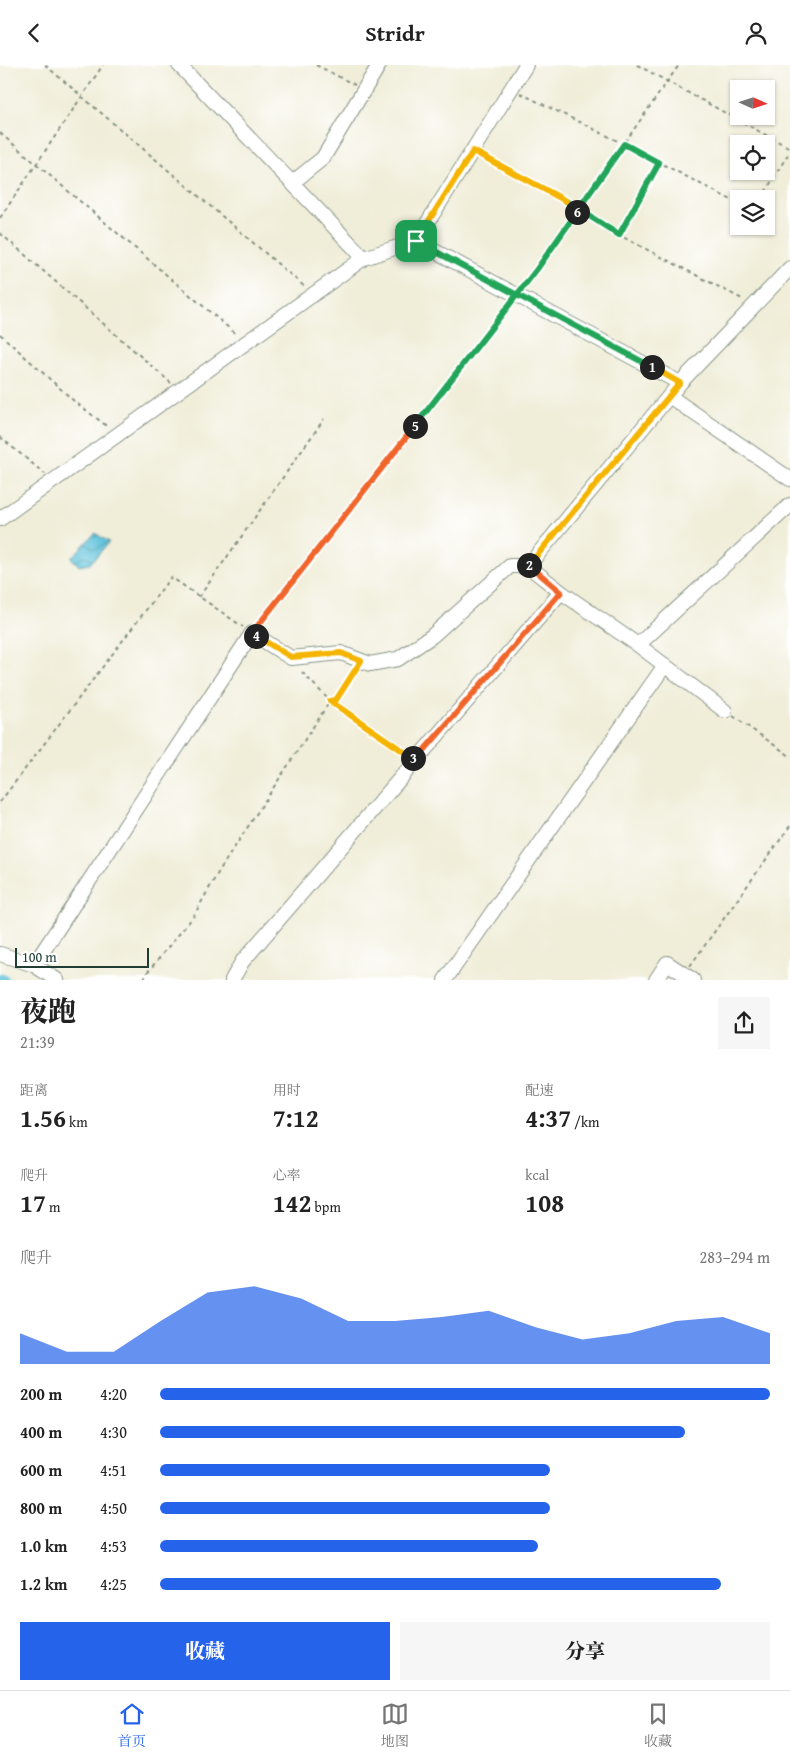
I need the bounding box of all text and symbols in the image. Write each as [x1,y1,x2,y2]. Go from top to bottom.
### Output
text: Stridr [365,17,425,49]
icon: back [20,19,48,47]
icon: person [742,19,770,47]
north arrow [730,80,775,125]
map controls [730,80,775,235]
button: locate [730,135,775,180]
button: layers [730,190,775,235]
pin: 6 [564,199,590,225]
text: 6 [574,202,581,222]
pin [395,220,437,262]
icon: arrive [402,227,430,255]
pin: 1 [640,355,664,379]
text: 1 [649,357,656,377]
pin: 5 [402,413,428,439]
text: 5 [412,416,419,436]
pin: 2 [516,553,542,577]
text: 2 [526,555,533,575]
pin: 4 [244,623,268,649]
text: 4 [253,626,260,646]
pin: 3 [400,745,426,771]
text: 3 [410,748,417,768]
scale bar [15,945,149,968]
text: 100 m [22,947,57,967]
text: 夜跑 [20,990,76,1031]
button: share [718,997,770,1049]
text: 21:39 [20,1030,55,1054]
text: 距离 [20,1080,48,1100]
text: 用时 [273,1080,301,1100]
text: 配速 [525,1080,553,1100]
text: 1.56 [20,1100,66,1136]
text: 7:12 [273,1100,319,1136]
text: 4:37 [525,1100,571,1136]
text: km [66,1112,88,1132]
text: /km [571,1112,600,1132]
text: 爬升 [20,1165,48,1185]
text: 心率 [273,1165,301,1185]
text: kcal [525,1165,549,1185]
text: 17 [20,1185,46,1221]
text: 142 [273,1185,312,1221]
text: 108 [525,1185,564,1221]
text: m [46,1197,60,1217]
text: bpm [312,1197,341,1217]
text: 爬升 [20,1245,52,1269]
text: 283–294 m [700,1245,770,1269]
text: 200 m [20,1382,62,1406]
text: 4:20 [100,1382,127,1406]
text: 400 m [20,1420,62,1444]
text: 4:30 [100,1420,127,1444]
text: 600 m [20,1458,62,1482]
text: 4:51 [100,1458,127,1482]
text: 800 m [20,1496,62,1520]
text: 4:50 [100,1496,127,1520]
text: 1.0 km [20,1534,67,1558]
text: 4:53 [100,1534,127,1558]
text: 1.2 km [20,1572,67,1596]
text: 4:25 [100,1572,127,1596]
button: 收藏 [20,1622,390,1680]
button: 分享 [400,1622,770,1680]
tab: 首页 [118,1700,146,1751]
tab: 地图 [381,1700,409,1751]
tab: 收藏 [644,1700,672,1751]

